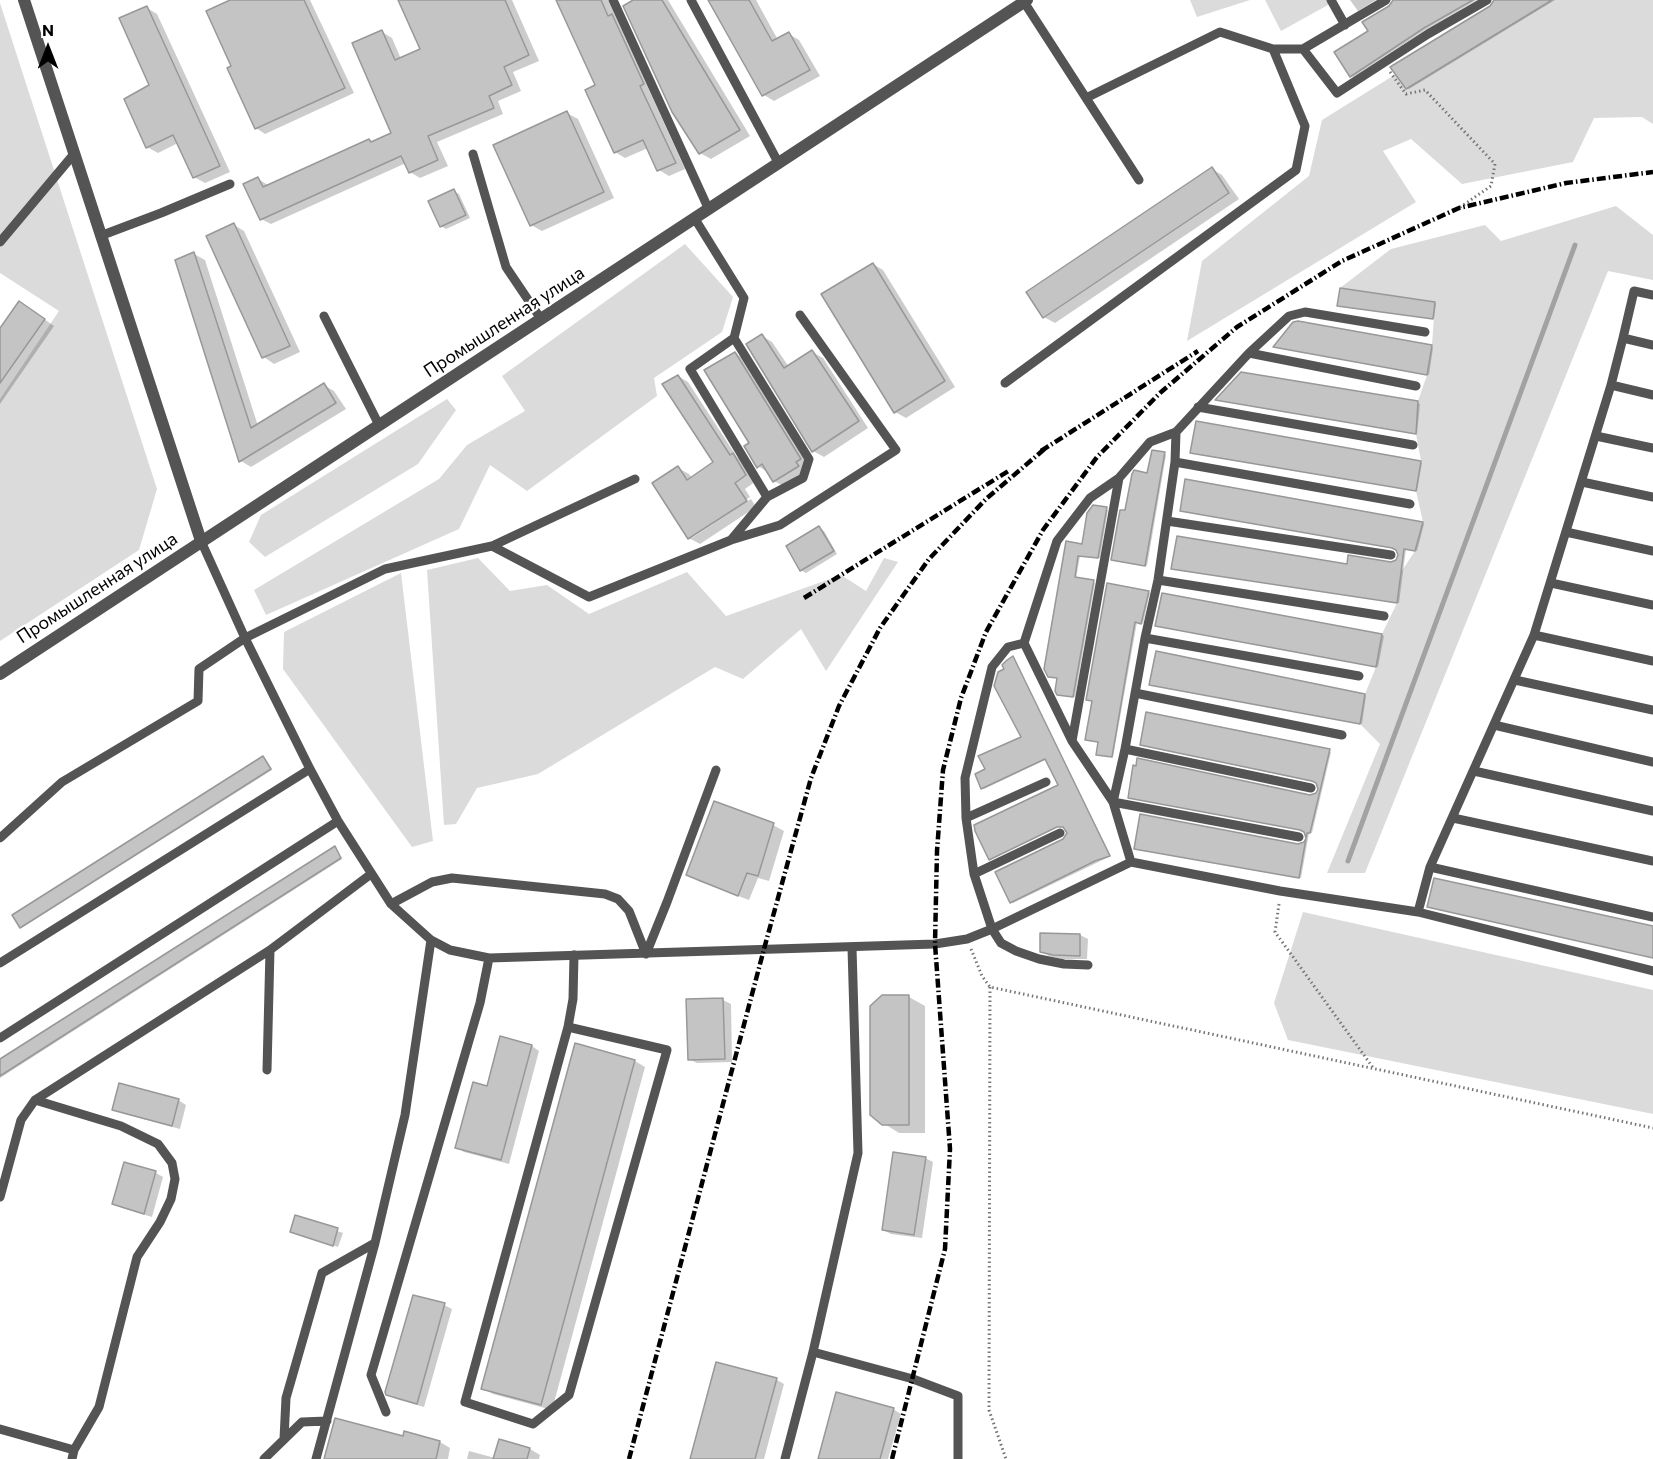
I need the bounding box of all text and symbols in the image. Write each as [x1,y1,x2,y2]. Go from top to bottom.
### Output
north arrow [18,18,78,78]
text: N [42,20,54,39]
street label: Промышленная улица [420,262,588,382]
street label: Промышленная улица [13,528,181,648]

